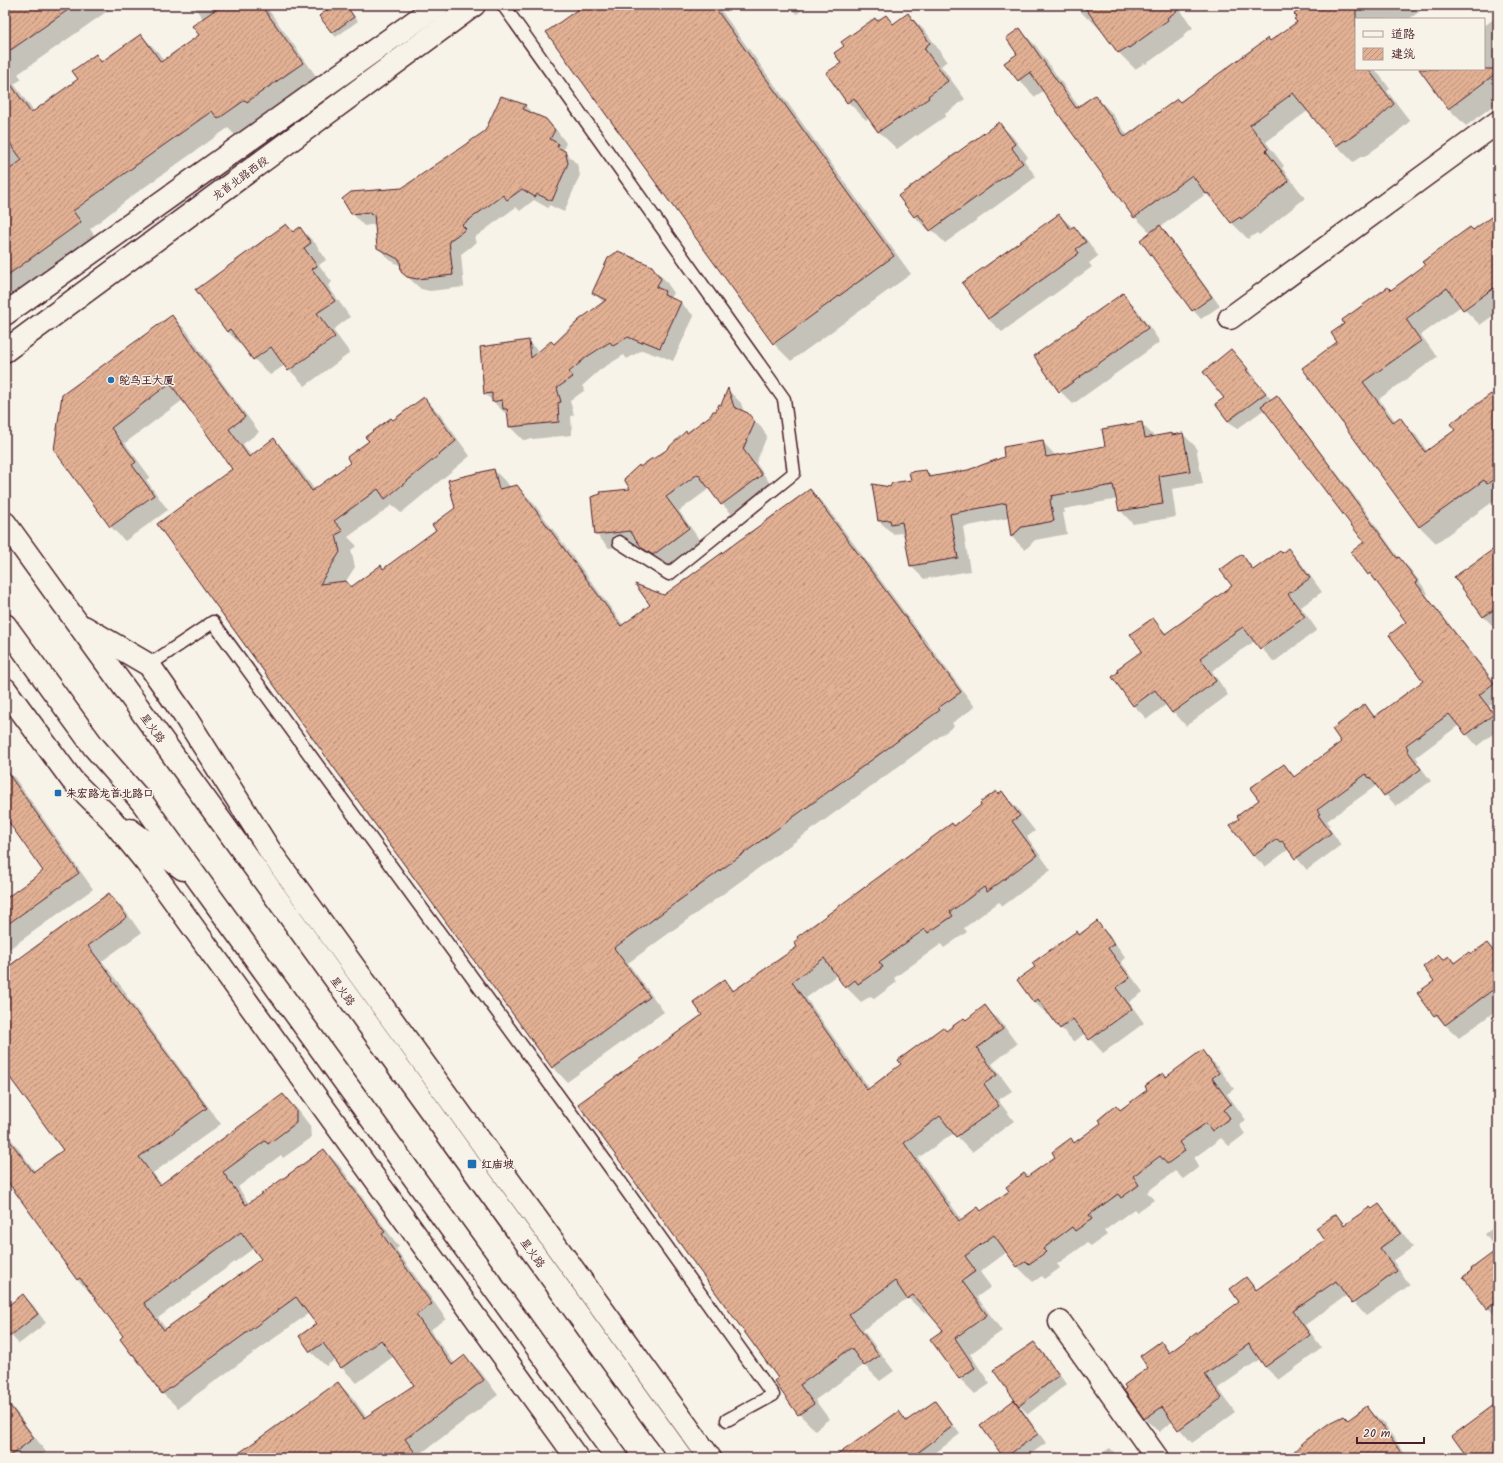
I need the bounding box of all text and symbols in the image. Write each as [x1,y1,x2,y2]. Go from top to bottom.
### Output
legend [1355,18,1485,70]
text: 道路 [1391,25,1415,44]
text: 建筑 [1391,45,1415,64]
street label: 龙首北路西段 [209,152,273,205]
place label: 鸵鸟王大厦 [119,372,174,390]
marker: 鸵鸟王大厦 [106,375,116,385]
street label: 星火路 [135,710,169,747]
place label: 朱宏路龙首北路口 [66,785,154,803]
marker: 朱宏路龙首北路口 [53,788,63,798]
street label: 星火路 [325,973,359,1010]
place label: 红庙坡 [481,1156,514,1174]
marker: 红庙坡 [466,1158,478,1170]
street label: 星火路 [515,1235,549,1272]
scale bar [1357,1419,1424,1445]
text: 20 m [1363,1424,1391,1443]

